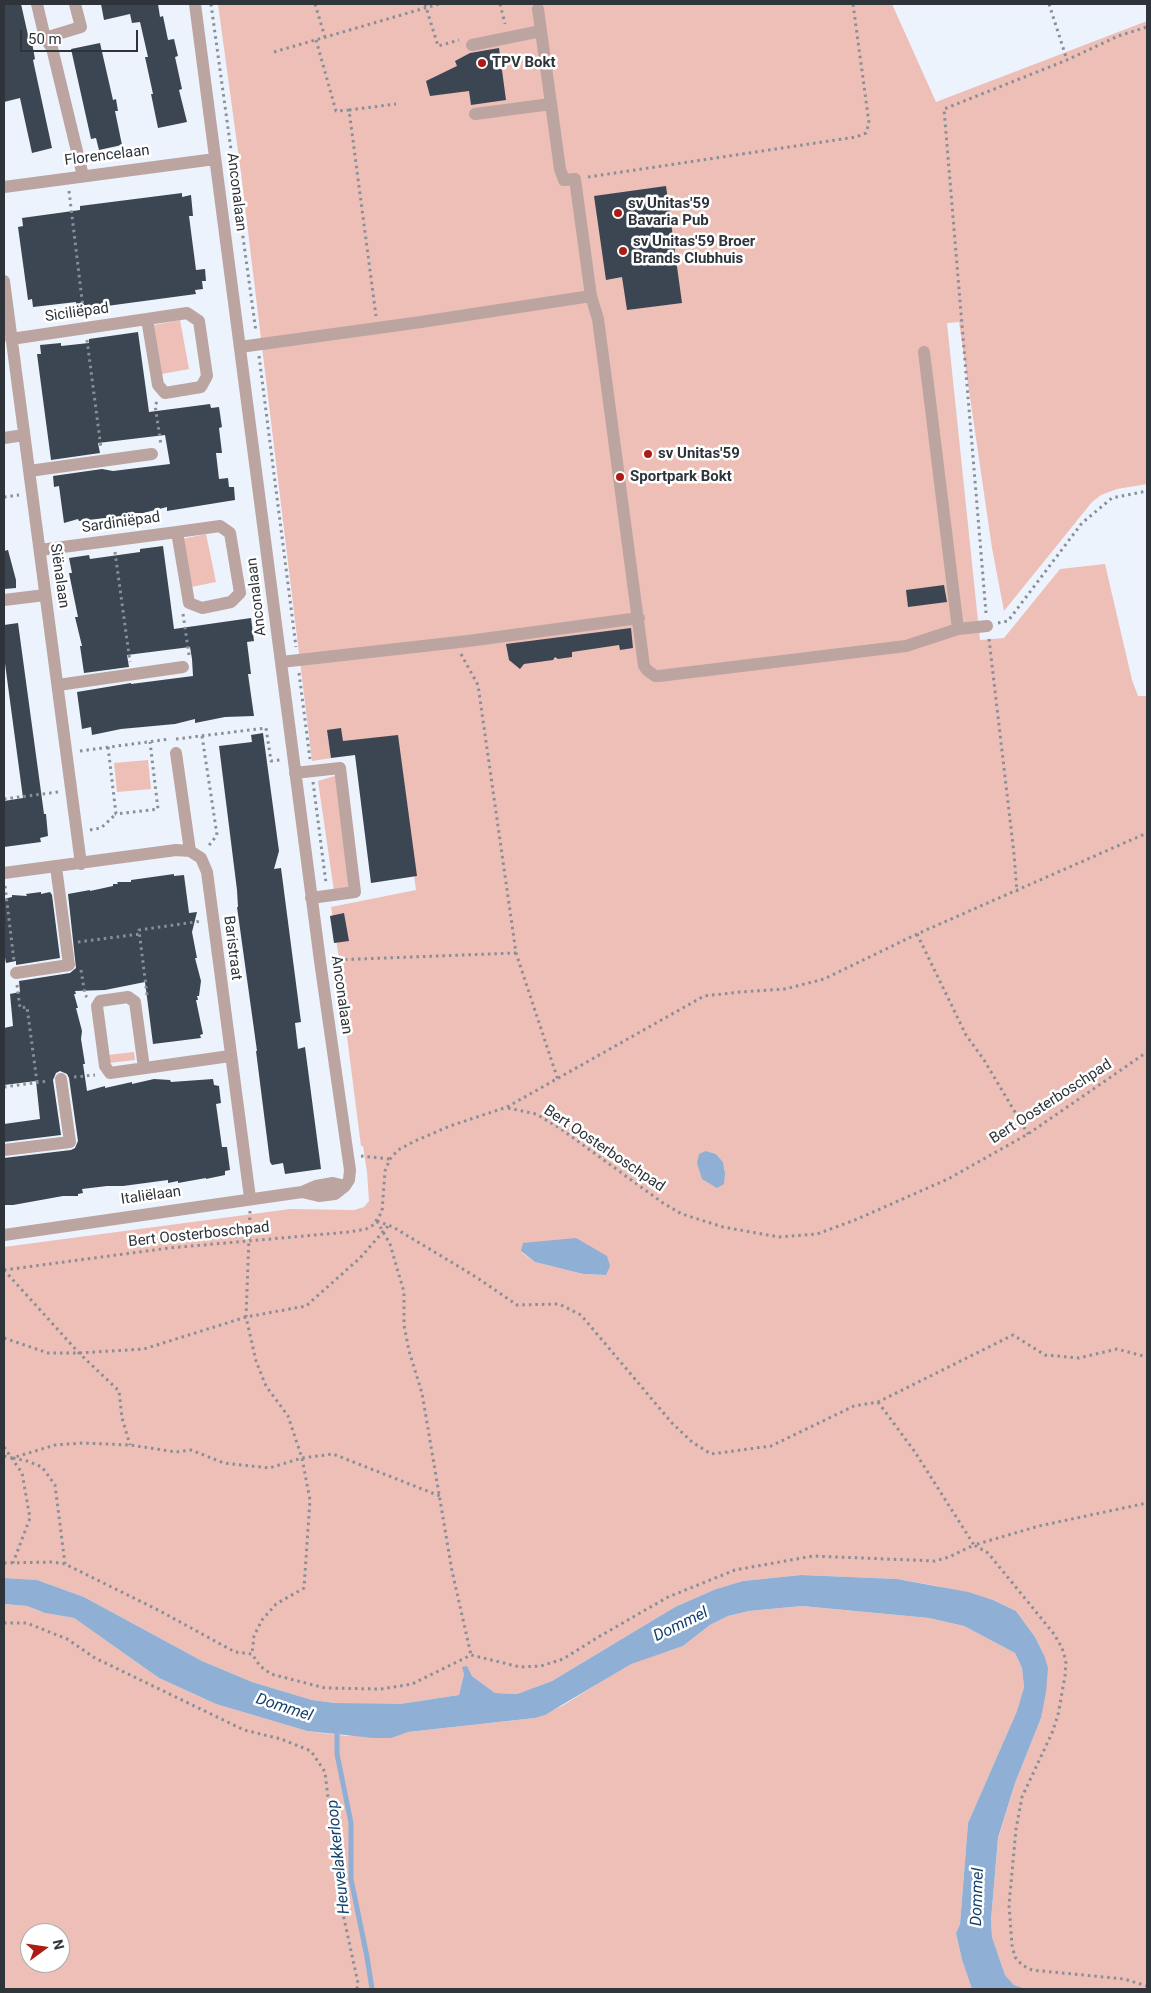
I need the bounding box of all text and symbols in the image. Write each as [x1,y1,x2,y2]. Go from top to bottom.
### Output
scale bar [22,20,140,52]
text: 50 m [28,30,62,48]
place label: TPV Bokt [492,54,556,72]
marker: TPV Bokt [476,57,488,69]
street label: Florencelaan [63,142,151,170]
street label: Anconalaan [222,152,250,232]
place label: sv Unitas'59 Bavaria Pub [628,195,710,230]
marker: sv Unitas'59 Bavaria Pub [612,207,624,219]
place label: sv Unitas'59 Broer Brands Clubhuis [633,233,755,268]
marker: sv Unitas'59 Broer Brands Clubhuis [617,245,629,257]
street label: Siciliëpad [44,300,110,326]
place label: sv Unitas'59 [658,445,740,463]
marker: sv Unitas'59 [642,448,654,460]
place label: Sportpark Bokt [630,468,732,486]
marker: Sportpark Bokt [614,471,626,483]
street label: Sardiniëpad [81,509,161,537]
street label: Siënalaan [46,542,72,610]
street label: Anconalaan [243,557,271,637]
street label: Baristraat [219,915,245,981]
street label: Anconalaan [327,955,355,1035]
street label: Bert Oosterboschpad [987,1056,1115,1148]
street label: Bert Oosterboschpad [540,1102,668,1196]
street label: Italiëlaan [120,1183,182,1209]
street label: Bert Oosterboschpad [128,1219,270,1251]
water label: Dommel [651,1604,711,1646]
water label: Dommel [253,1690,315,1726]
water label: Heuvelakkerloop [323,1799,355,1915]
water label: Dommel [967,1868,989,1926]
north arrow [20,1923,70,1973]
text: N [50,1938,68,1951]

